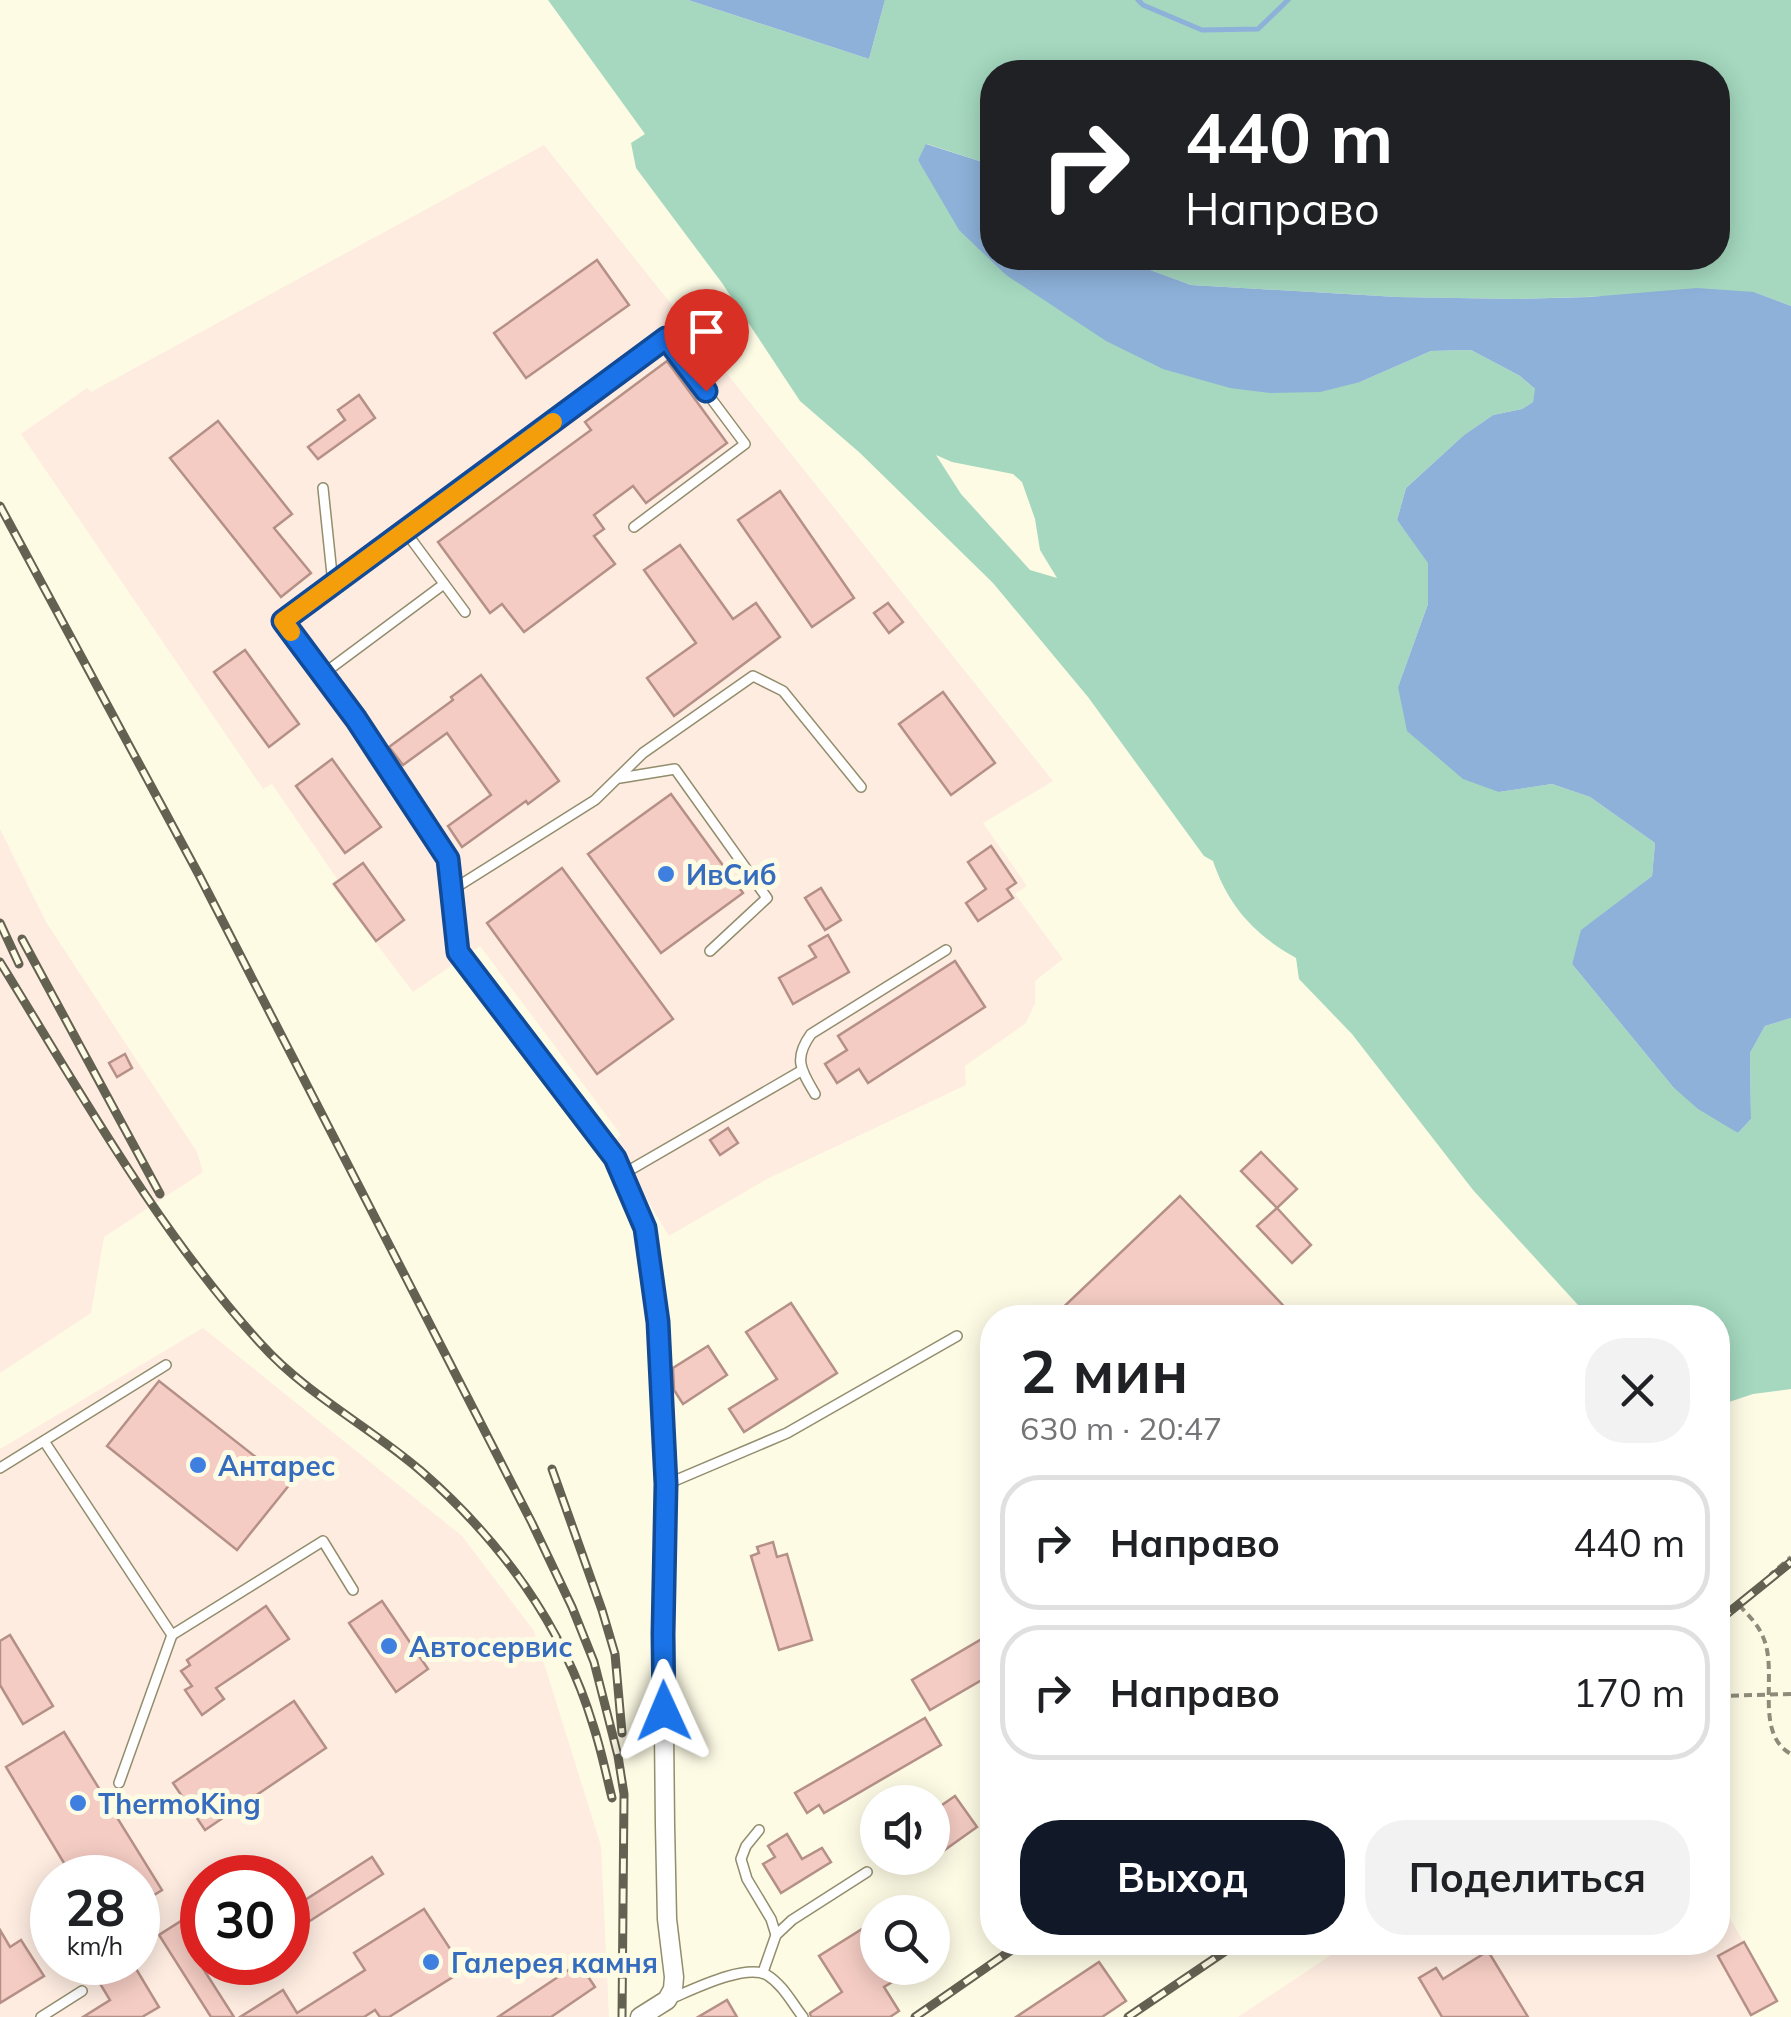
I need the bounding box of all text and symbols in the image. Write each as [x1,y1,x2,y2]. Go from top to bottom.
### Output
text: 440 m [1185,93,1393,181]
icon: right [1020,100,1150,230]
text: Направо [1185,180,1380,236]
pin [664,289,749,392]
icon: arrive [679,304,734,359]
place label: ИвСиб [686,857,777,892]
marker: ИвСиб [655,863,677,885]
text: 2 мин [1020,1333,1188,1408]
button: close [1585,1338,1690,1443]
text: 630 m · 20:47 [1020,1408,1222,1448]
place label: Антарес [218,1448,336,1483]
marker: Антарес [187,1454,209,1476]
icon: right [1025,1515,1080,1570]
text: Направо [1110,1519,1280,1567]
text: 440 m [1573,1519,1685,1567]
place label: Автосервис [409,1629,573,1664]
marker: Автосервис [378,1635,400,1657]
position arrow [612,1659,716,1763]
icon: right [1025,1665,1080,1720]
text: Направо [1110,1669,1280,1717]
text: 170 m [1573,1669,1685,1717]
map controls [860,1785,950,1985]
button: sound [860,1785,950,1875]
place label: ThermoKing [98,1786,261,1821]
marker: ThermoKing [67,1792,89,1814]
button: Выход [1020,1820,1345,1935]
button: Поделиться [1365,1820,1690,1935]
speed limit sign: 30 [180,1855,310,1985]
text: 28 [65,1876,125,1939]
button: search [860,1895,950,1985]
text: km/h [67,1930,123,1961]
place label: Галерея камня [451,1945,658,1980]
marker: Галерея камня [420,1951,442,1973]

